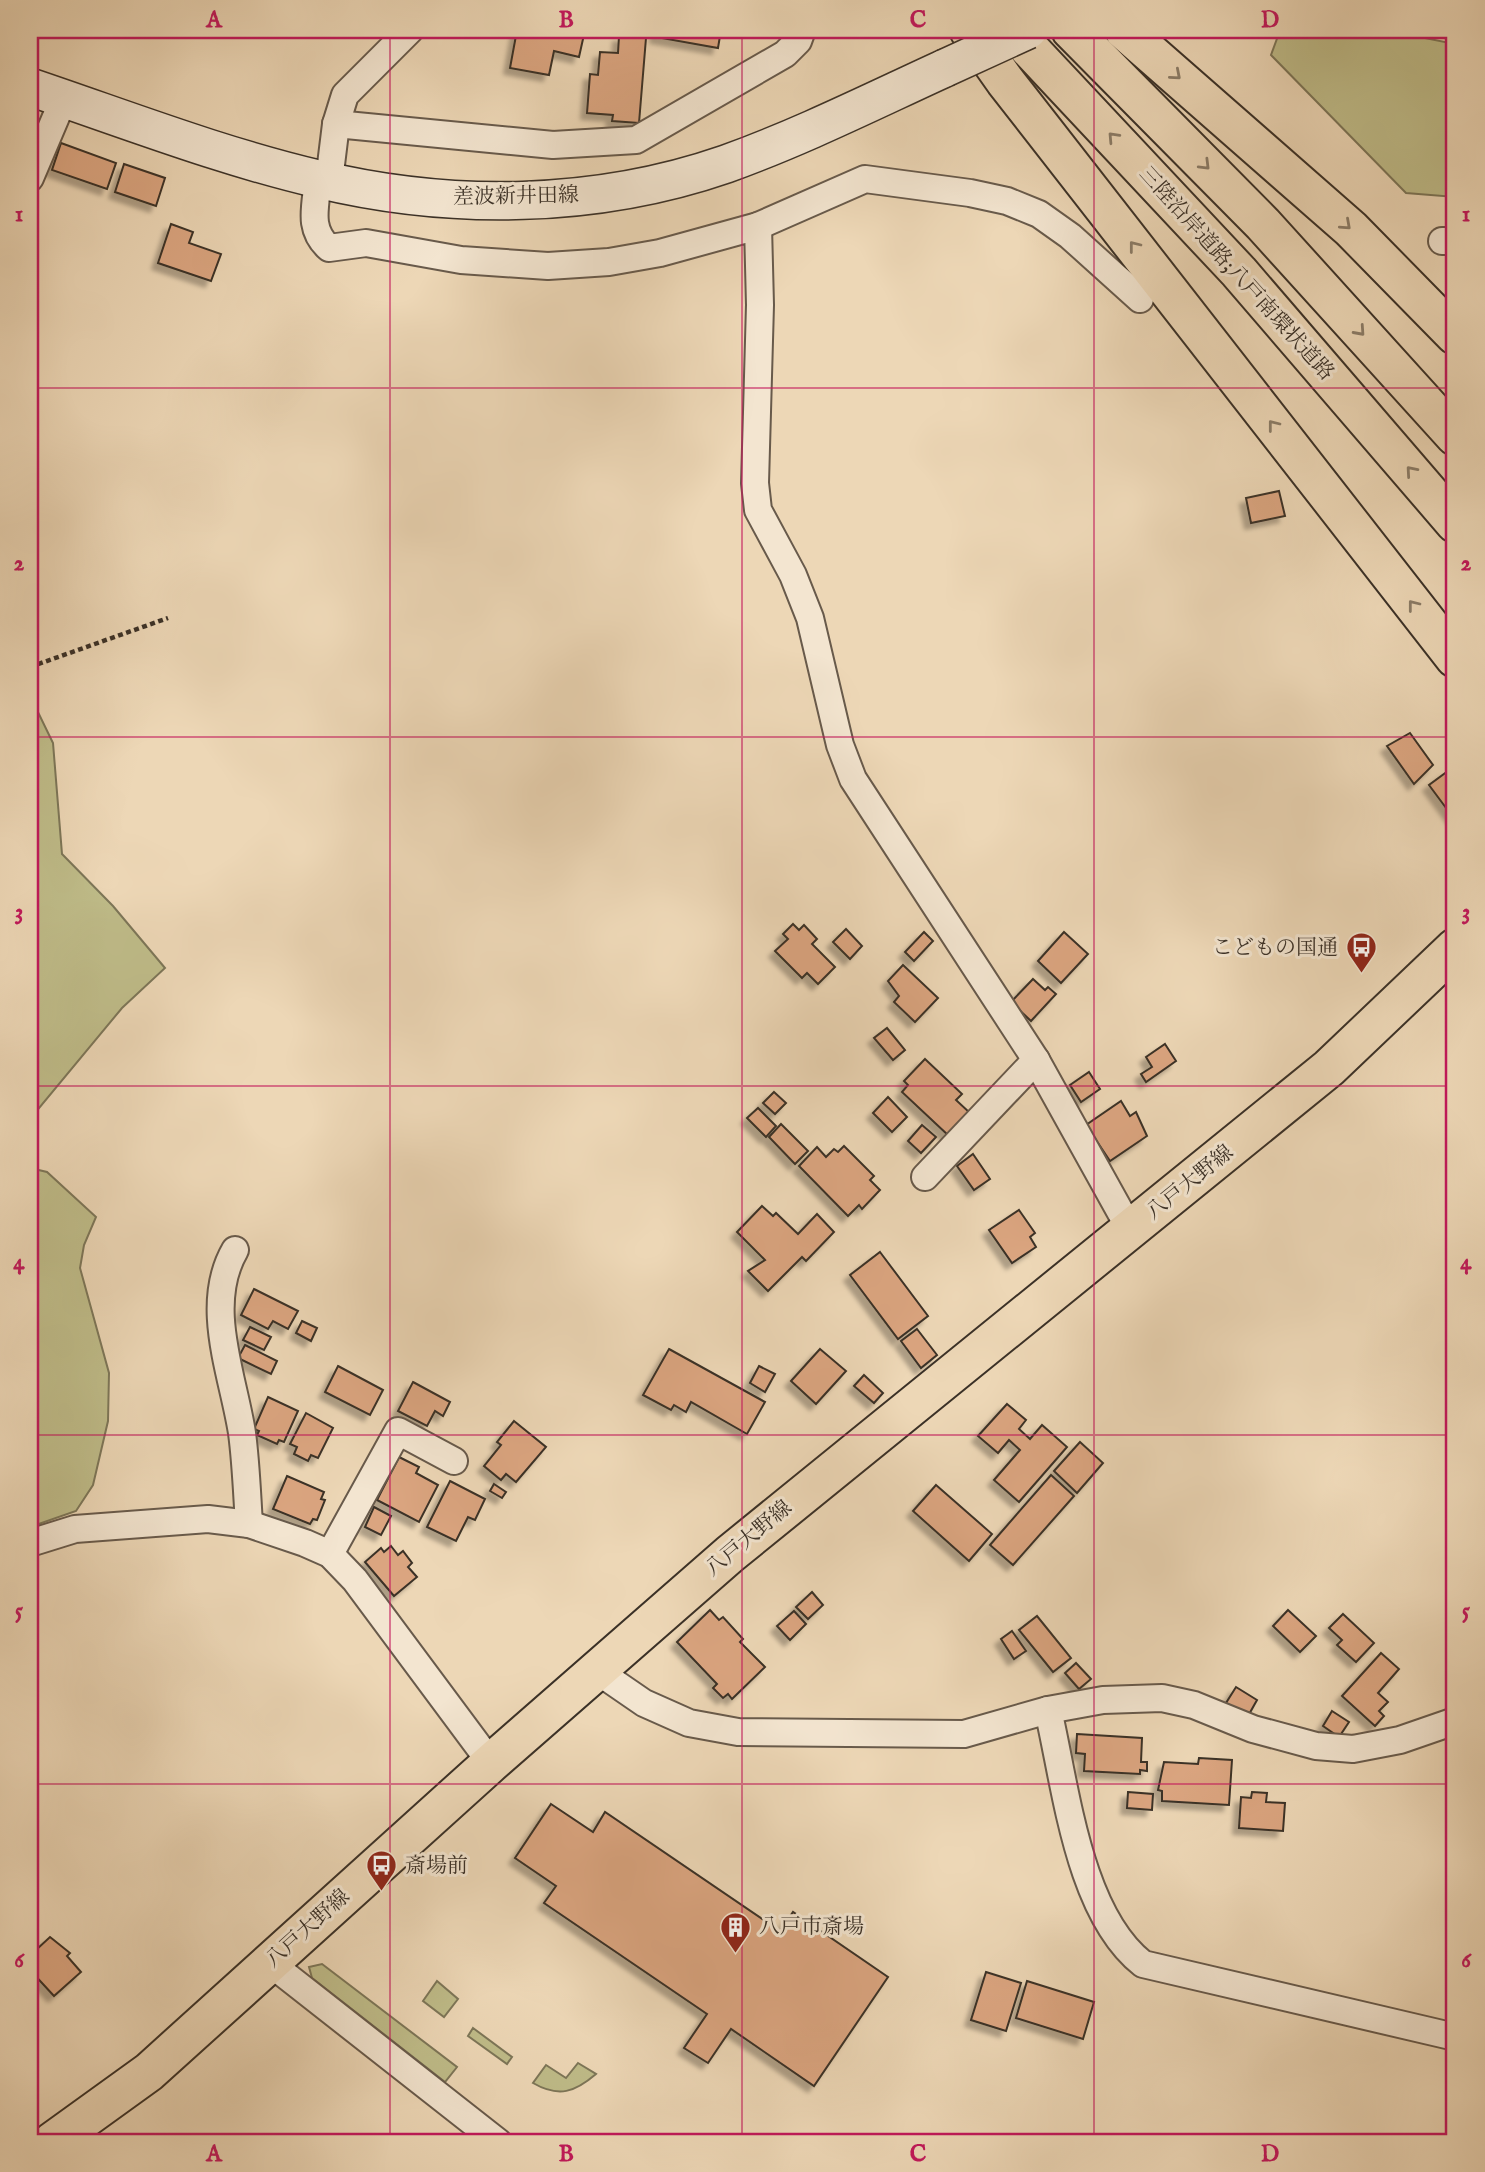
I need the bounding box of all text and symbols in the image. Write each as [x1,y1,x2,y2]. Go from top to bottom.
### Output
text: A [205,6,223,35]
text: B [558,6,574,35]
text: C [910,6,927,35]
text: D [1261,6,1279,35]
one-way arrow [1167,67,1180,79]
one-way arrow [1108,132,1121,145]
one-way arrow [1197,157,1210,170]
street label: 三陸沿岸道路;八戸南環状道路 [1133,161,1339,387]
street label: 差波新井田線 [453,182,579,212]
text: 1 [15,200,23,229]
text: 1 [1462,200,1470,229]
one-way arrow [1338,217,1351,230]
one-way arrow [1129,241,1142,253]
one-way arrow [1352,323,1365,336]
one-way arrow [1269,421,1282,433]
one-way arrow [1407,467,1419,480]
text: 2 [14,549,25,578]
text: 2 [1461,549,1472,578]
one-way arrow [1409,600,1422,612]
text: 3 [15,898,23,927]
text: 3 [1462,898,1470,927]
bus stop icon: こどもの国通 [1344,931,1378,975]
place label: こどもの国通 [1212,935,1338,962]
street label: 八戸大野線 [1141,1139,1239,1227]
text: 4 [13,1248,25,1277]
text: 4 [1460,1248,1472,1277]
street label: 八戸大野線 [700,1495,798,1583]
text: 5 [15,1597,24,1626]
text: 5 [1462,1597,1471,1626]
bus stop icon: 斎場前 [365,1849,399,1893]
place label: 斎場前 [405,1853,468,1880]
street label: 八戸大野線 [260,1884,356,1974]
building icon: 八戸市斎場 [719,1910,753,1954]
place label: 八戸市斎場 [759,1914,864,1941]
text: 6 [14,1946,25,1975]
text: 6 [1461,1946,1472,1975]
text: A [205,2140,223,2169]
text: B [558,2140,574,2169]
text: C [910,2140,927,2169]
text: D [1261,2140,1279,2169]

